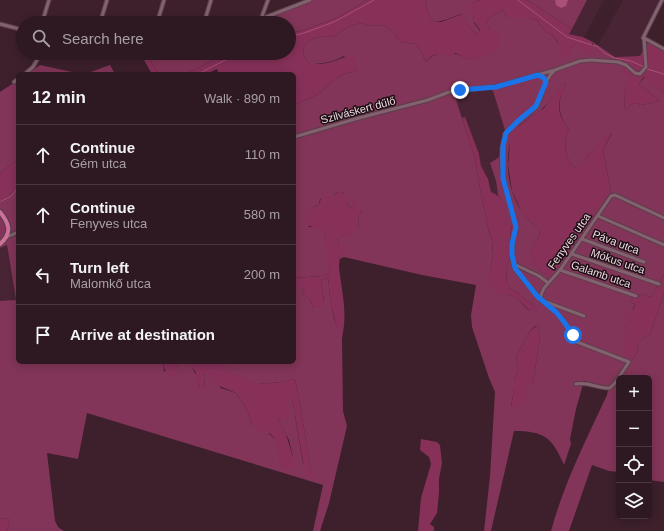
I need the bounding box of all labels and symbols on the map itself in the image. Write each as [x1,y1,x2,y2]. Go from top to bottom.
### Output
route end [451,81,469,99]
street label: Szilváskert dűlő [319,94,397,126]
street label: Fenyves utca [545,210,593,271]
street label: Páva utca [591,228,642,257]
street label: Mókus utca [589,246,647,276]
street label: Galamb utca [570,258,633,290]
route start [564,326,582,344]

